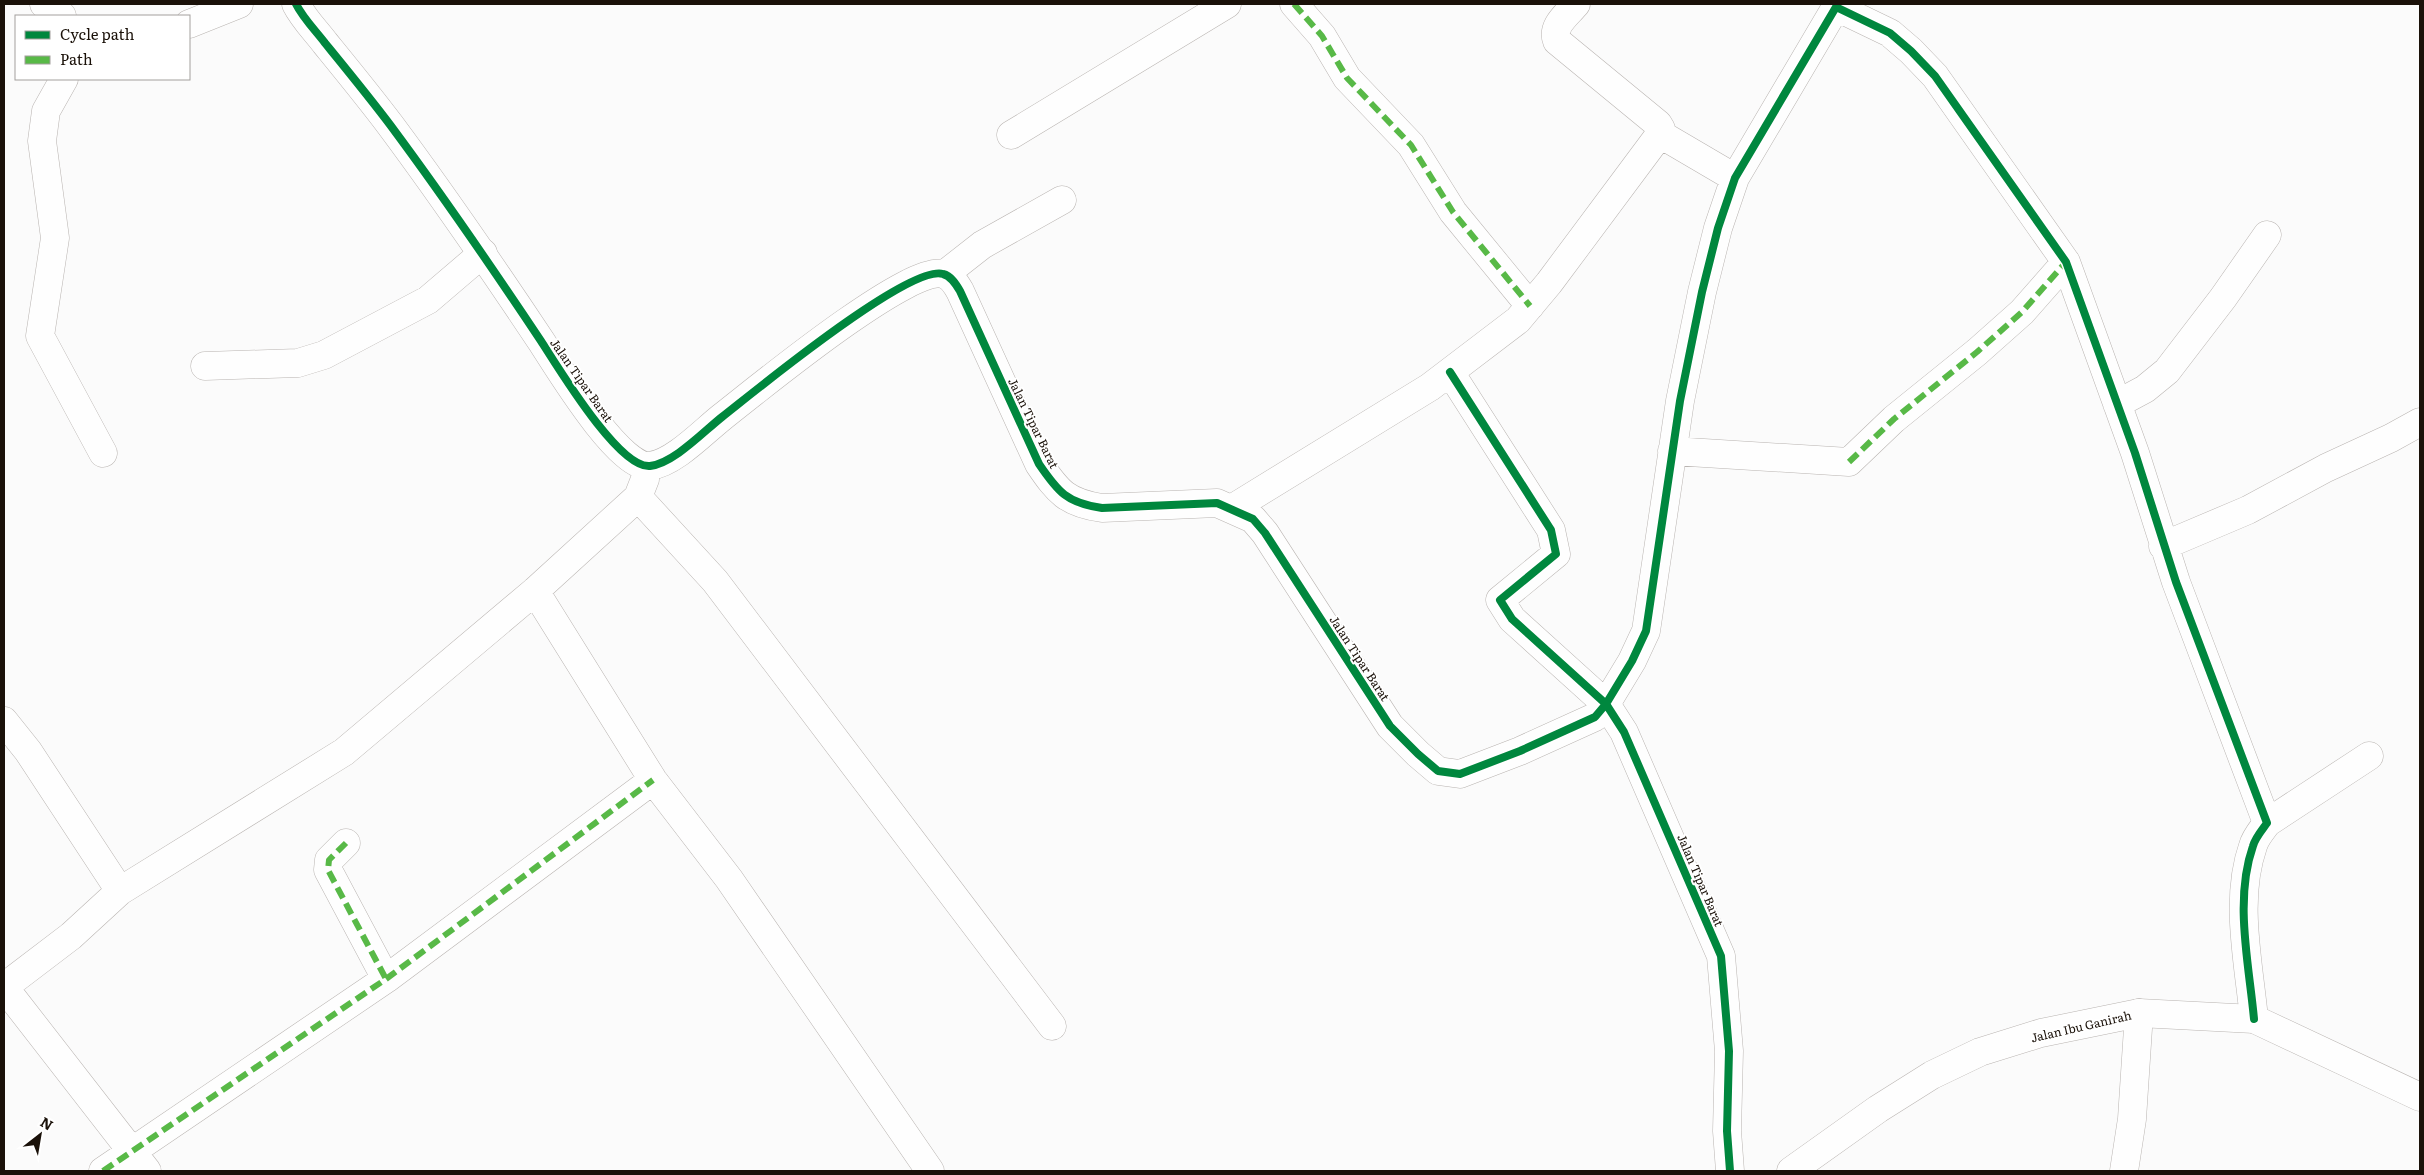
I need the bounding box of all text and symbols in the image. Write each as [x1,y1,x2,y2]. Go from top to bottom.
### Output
legend [15,15,190,80]
text: Cycle path [60,22,135,45]
text: Path [60,47,93,70]
street label: Jalan Tipar Barat [546,334,618,426]
street label: Jalan Tipar Barat [1004,375,1064,471]
street label: Jalan Tipar Barat [1326,612,1395,704]
street label: Jalan Tipar Barat [1673,831,1729,929]
street label: Jalan Ibu Ganirah [2029,1006,2133,1046]
north arrow [15,1110,65,1160]
text: N [37,1111,58,1135]

